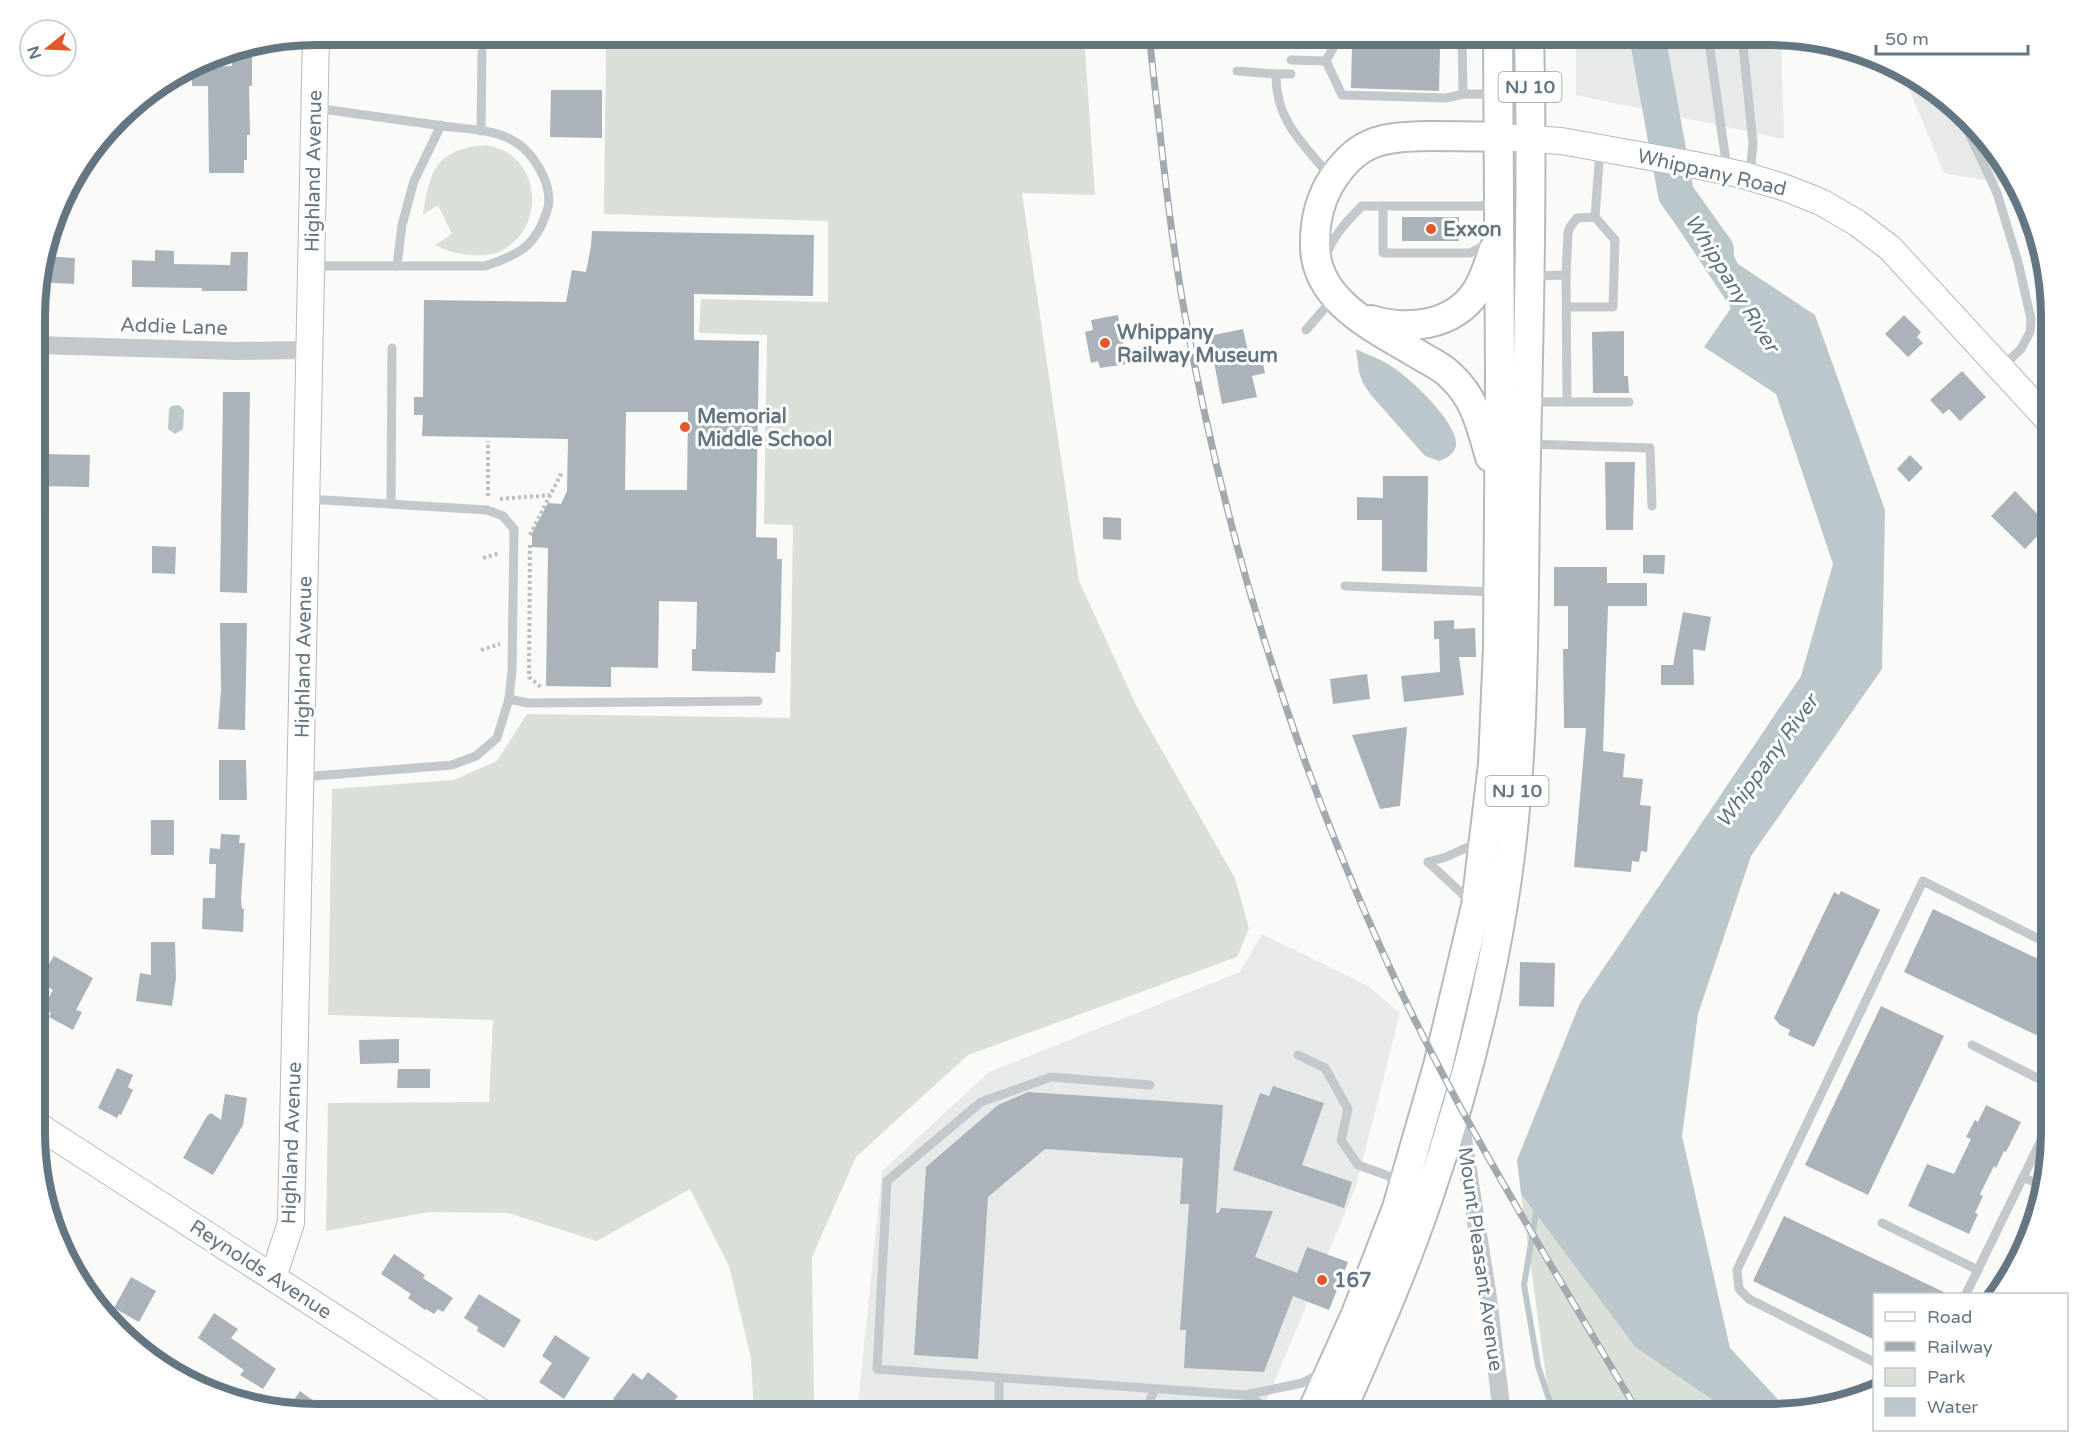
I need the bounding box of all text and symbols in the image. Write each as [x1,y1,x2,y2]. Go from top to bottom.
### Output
north arrow [18,18,78,78]
scale bar [1876,18,2028,56]
text: 50 m [1885,28,1929,50]
text: N [23,43,46,62]
road number: NJ 10 [1498,72,1562,102]
street label: Highland Avenue [301,90,327,252]
street label: Whippany Road [1635,144,1789,202]
water label: Whippany River [1679,210,1786,359]
place label: Exxon [1443,218,1502,242]
marker: Exxon [1424,222,1438,236]
street label: Addie Lane [120,313,228,341]
place label: Whippany Railway Museum [1117,321,1278,368]
marker: Whippany Railway Museum [1098,336,1112,350]
place label: Memorial Middle School [697,405,832,452]
marker: Memorial Middle School [678,420,692,434]
street label: Highland Avenue [291,576,317,738]
water label: Whippany River [1711,688,1826,833]
road number: NJ 10 [1486,776,1549,806]
street label: Highland Avenue [277,1061,307,1225]
street label: Mount Pleasant Avenue [1452,1145,1508,1373]
street label: Reynolds Avenue [185,1215,336,1325]
place label: 167 [1334,1269,1372,1293]
marker: 167 [1315,1273,1329,1287]
legend [1873,1293,2068,1431]
text: Road [1927,1306,1972,1328]
text: Railway [1927,1336,1993,1358]
text: Park [1927,1366,1966,1388]
text: Water [1927,1396,1978,1418]

